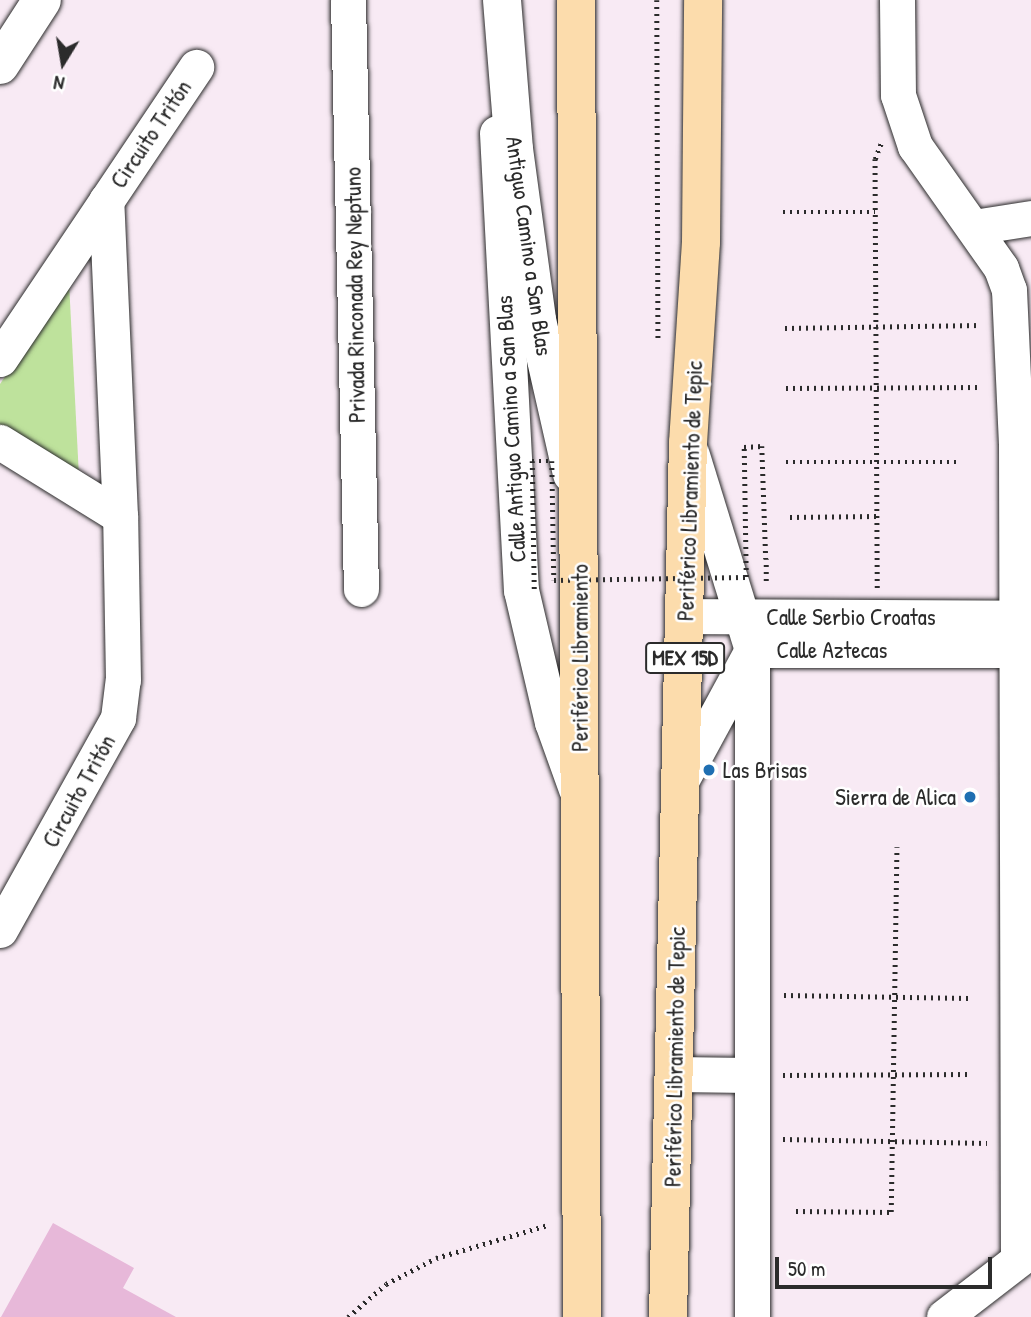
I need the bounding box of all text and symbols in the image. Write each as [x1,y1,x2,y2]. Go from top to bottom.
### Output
north arrow [28,28,98,98]
text: N [52,70,66,97]
street label: Circuito Tritón [105,75,197,193]
street label: Antiguo Camino a San Blas [500,135,558,357]
street label: Privada Rinconada Rey Neptuno [339,167,371,423]
street label: Calle Antiguo Camino a San Blas [490,295,532,563]
street label: Periférico Libramiento de Tepic [672,360,708,622]
street label: Periférico Libramiento [566,564,594,752]
street label: Calle Serbio Croatas [766,603,936,631]
street label: Calle Aztecas [777,636,887,664]
road number: MEX 15D [645,640,725,676]
street label: Circuito Tritón [37,730,121,852]
place label: Las Brisas [723,756,807,784]
marker: Las Brisas [701,762,717,778]
place label: Sierra de Alica [835,783,956,811]
marker: Sierra de Alica [962,789,978,805]
street label: Periférico Libramiento de Tepic [659,927,691,1187]
scale bar [779,1244,996,1288]
text: 50 m [788,1254,825,1283]

